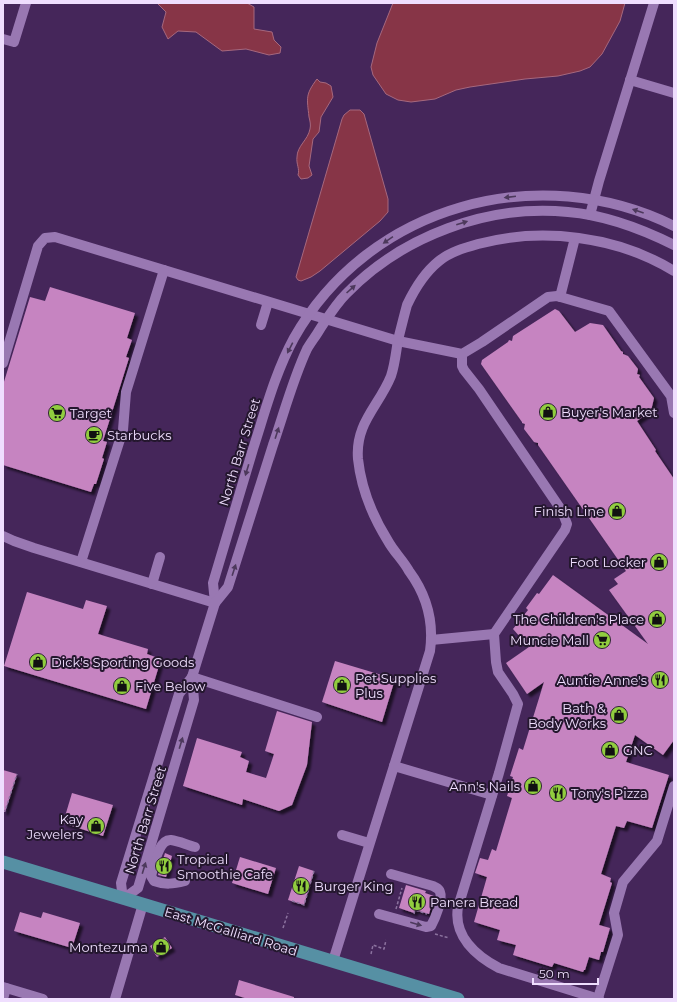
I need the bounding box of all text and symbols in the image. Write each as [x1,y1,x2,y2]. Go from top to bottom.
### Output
one-way arrow [504,194,516,201]
one-way arrow [631,208,643,214]
one-way arrow [456,220,468,226]
one-way arrow [383,236,394,244]
one-way arrow [346,285,356,294]
one-way arrow [286,342,293,353]
street label: North Barr Street [215,396,263,508]
shop icon: Buyer's Market [538,402,558,422]
supermarket icon: Target [47,403,67,423]
place label: Buyer's Market [561,404,658,420]
place label: Target [70,405,112,421]
cafe icon: Starbucks [84,425,104,445]
one-way arrow [274,426,280,438]
place label: Starbucks [107,427,171,443]
one-way arrow [244,464,250,476]
shop icon: Finish Line [607,501,627,521]
place label: Finish Line [534,503,604,519]
shop icon: Foot Locker [649,552,669,572]
place label: Foot Locker [570,554,646,570]
one-way arrow [231,564,237,576]
shop icon: The Children's Place [647,609,667,629]
place label: The Children's Place [513,611,644,627]
supermarket icon: Muncie Mall [592,630,612,650]
place label: Muncie Mall [510,632,589,648]
shop icon: Dick's Sporting Goods [28,652,48,672]
place label: Dick's Sporting Goods [51,654,194,670]
place label: Pet Supplies Plus [355,670,436,701]
restaurant icon: Auntie Anne's [650,670,670,690]
place label: Auntie Anne's [557,672,647,688]
shop icon: Pet Supplies Plus [332,675,352,695]
shop icon: Five Below [112,676,132,696]
place label: Five Below [135,678,206,694]
place label: Bath & Body Works [528,700,606,731]
shop icon: Bath & Body Works [609,705,629,725]
one-way arrow [178,737,184,749]
shop icon: GNC [600,740,620,760]
place label: GNC [623,742,653,758]
street label: North Barr Street [121,764,169,876]
shop icon: Ann's Nails [523,776,543,796]
place label: Ann's Nails [449,778,520,794]
restaurant icon: Tony's Pizza [548,783,568,803]
place label: Tony's Pizza [571,785,648,801]
place label: Kay Jewelers [26,811,84,842]
shop icon: Kay Jewelers [86,816,106,836]
place label: Tropical Smoothie Cafe [177,851,273,882]
restaurant icon: Tropical Smoothie Cafe [154,856,174,876]
one-way arrow [141,861,147,873]
restaurant icon: Burger King [291,876,311,896]
place label: Burger King [314,878,393,894]
restaurant icon: Panera Bread [407,892,427,912]
place label: Panera Bread [430,894,518,910]
street label: East McGalliard Road [163,903,299,959]
one-way arrow [411,921,423,927]
shop icon: Montezuma [151,937,171,957]
place label: Montezuma [69,939,148,955]
scale bar [533,960,598,986]
text: 50 m [539,966,570,981]

